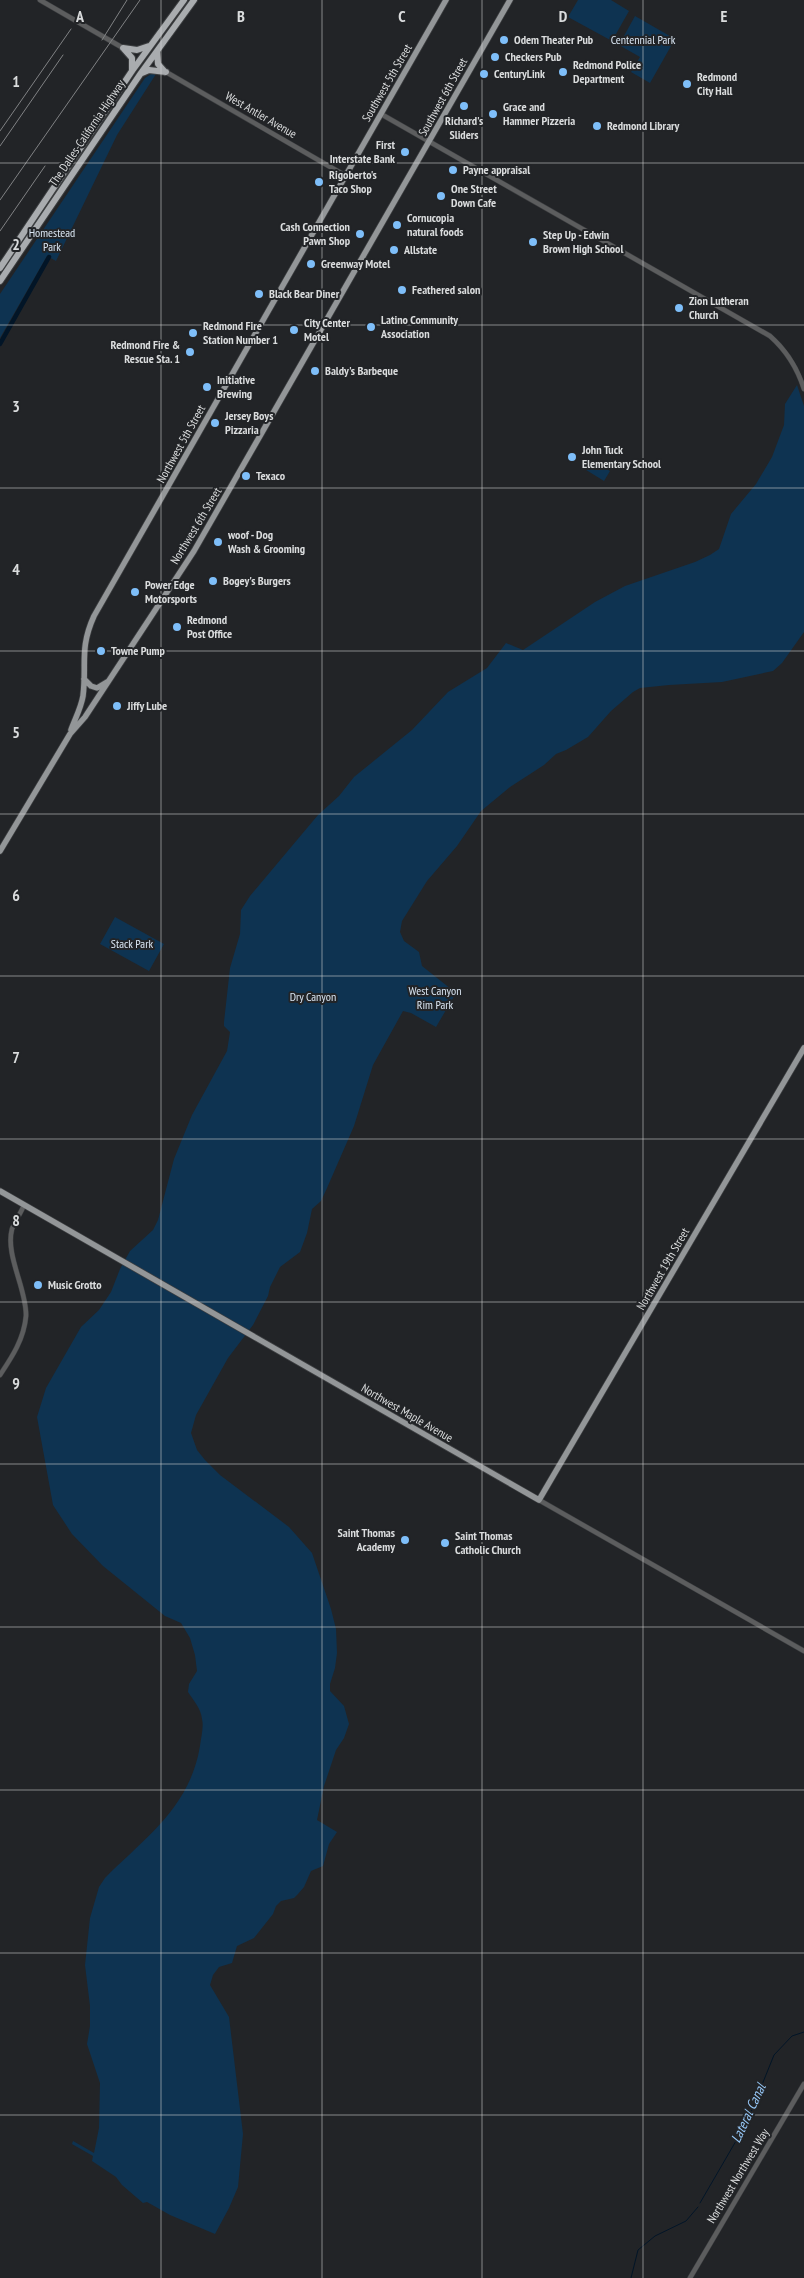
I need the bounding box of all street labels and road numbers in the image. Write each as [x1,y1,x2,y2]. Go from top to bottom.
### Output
street label: Southwest 5th Street [358,41,415,124]
street label: Southwest 6th Street [415,54,471,139]
street label: The Dalles-California Highway [45,76,128,189]
street label: West Antler Avenue [223,88,300,141]
street label: Northwest 5th Street [153,401,209,485]
street label: Northwest 6th Street [167,484,225,567]
street label: Northwest 19th Street [633,1224,693,1313]
street label: Northwest Maple Avenue [359,1380,456,1445]
street label: Northwest Northwest Way [703,2125,772,2226]

